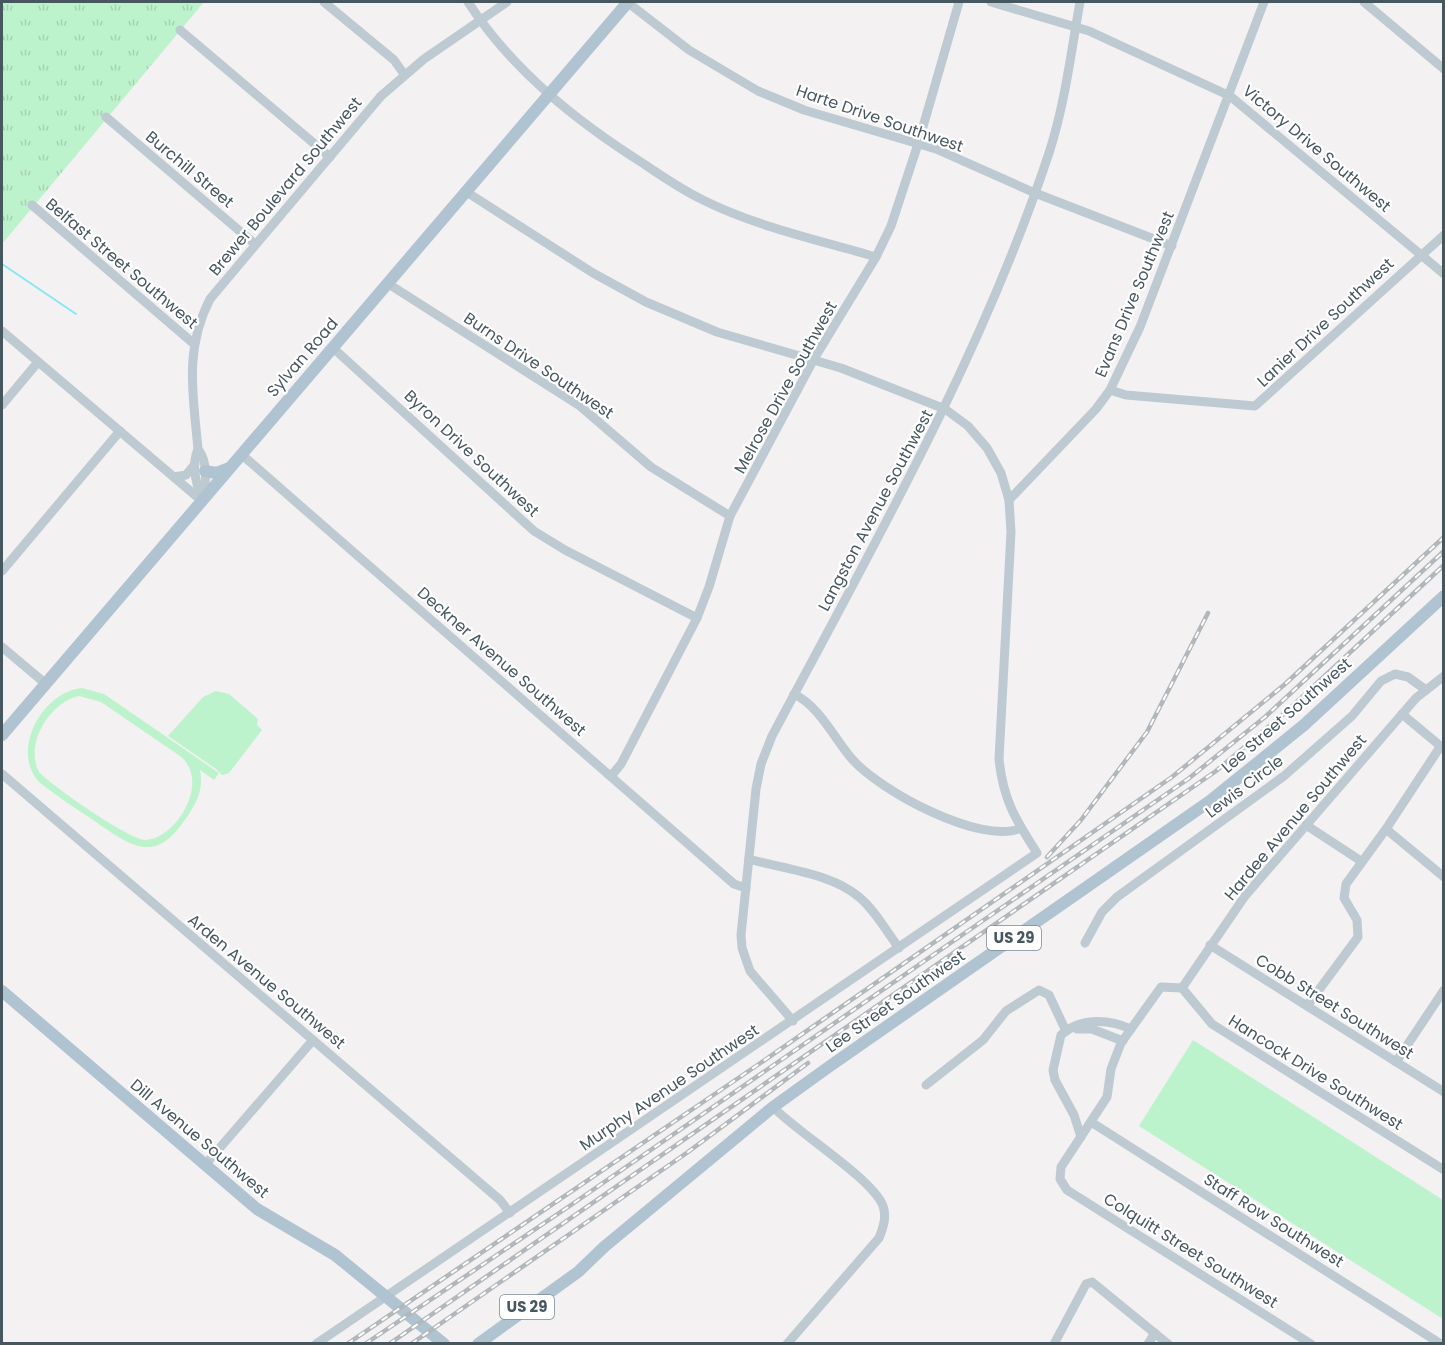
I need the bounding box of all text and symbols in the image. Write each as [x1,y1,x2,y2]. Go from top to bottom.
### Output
street label: Harte Drive Southwest [793,79,967,158]
street label: Victory Drive Southwest [1238,79,1396,218]
street label: Brewer Boulevard Southwest [204,92,367,281]
street label: Burchill Street [141,126,239,213]
street label: Belfast Street Southwest [41,193,203,334]
street label: Evans Drive Southwest [1089,207,1180,381]
street label: Lanier Drive Southwest [1252,253,1399,392]
street label: Melrose Drive Southwest [728,297,843,478]
street label: Burns Drive Southwest [459,307,618,424]
street label: Sylvan Road [261,313,343,402]
street label: Byron Drive Southwest [399,385,544,522]
street label: Langston Avenue Southwest [812,405,939,615]
street label: Deckner Avenue Southwest [412,581,591,741]
street label: Lee Street Southwest [1216,652,1356,778]
street label: Hardee Avenue Southwest [1219,729,1372,905]
street label: Lewis Circle [1201,749,1288,823]
street label: Arden Avenue Southwest [183,908,351,1054]
road number: US 29 [987,926,1041,950]
street label: Lee Street Southwest [821,944,970,1058]
street label: Cobb Street Southwest [1251,948,1418,1065]
street label: Hancock Drive Southwest [1224,1009,1408,1136]
street label: Murphy Avenue Southwest [575,1019,764,1156]
street label: Dill Avenue Southwest [125,1073,274,1204]
street label: Staff Row Southwest [1199,1168,1348,1273]
street label: Colquitt Street Southwest [1099,1187,1283,1314]
road number: US 29 [500,1295,554,1319]

